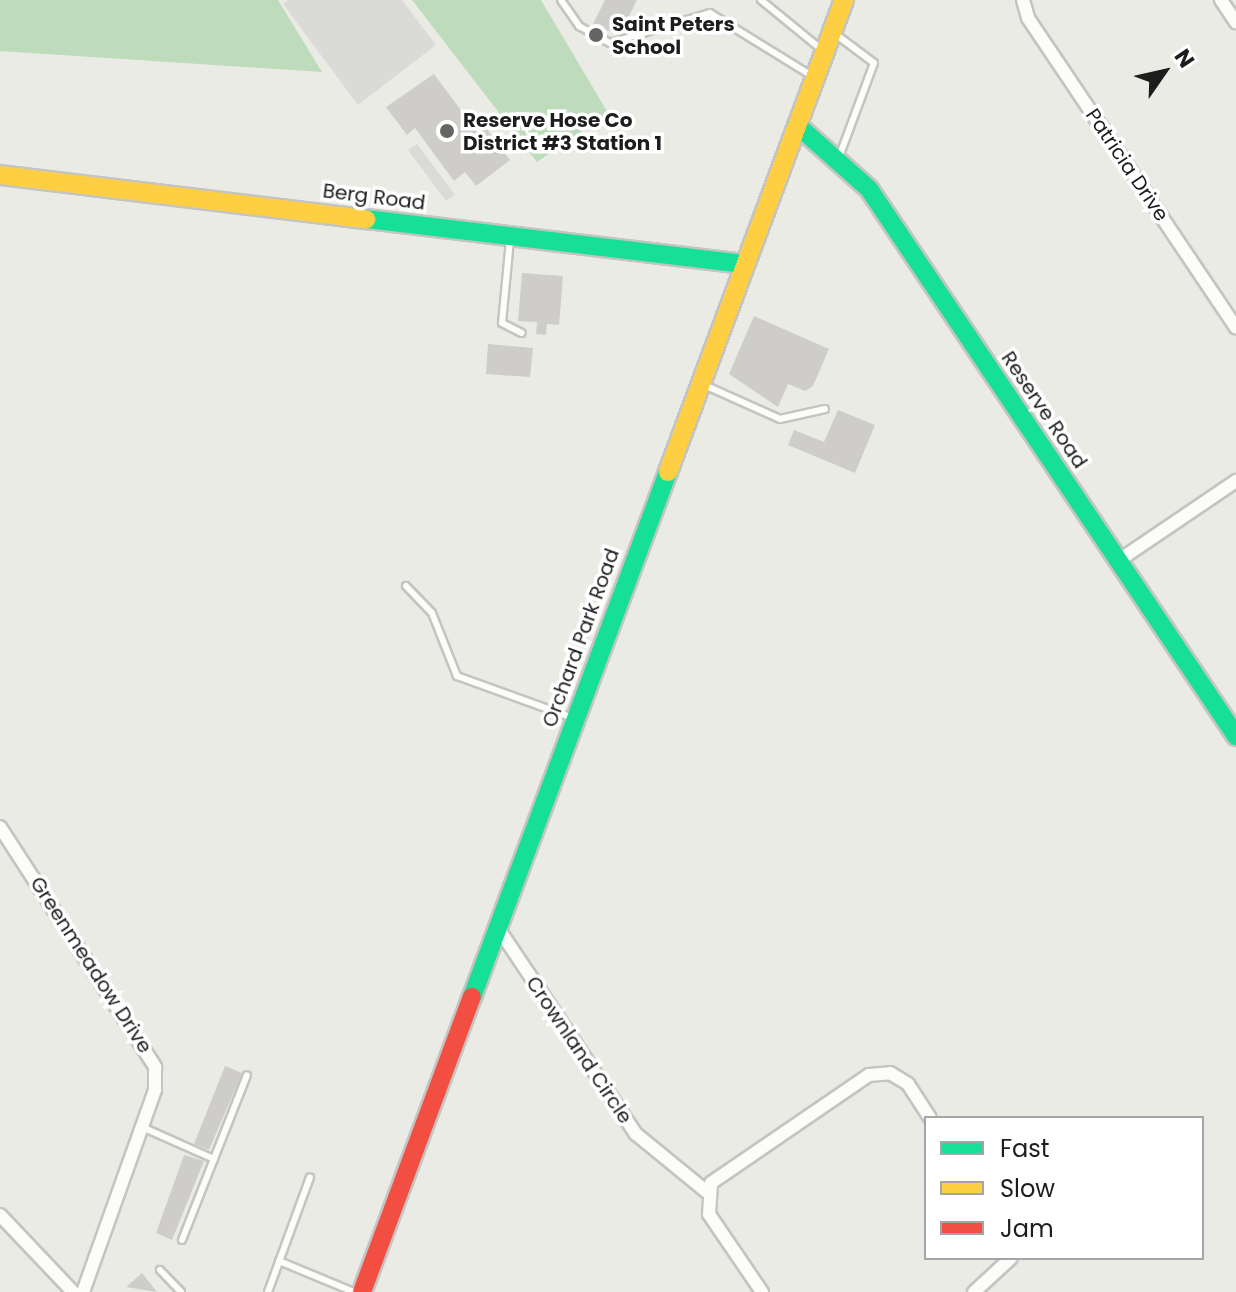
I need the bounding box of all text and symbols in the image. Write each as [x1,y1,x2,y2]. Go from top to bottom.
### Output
place label: Saint Peters School [612,12,735,59]
marker: Saint Peters School [587,26,605,44]
north arrow [1124,32,1204,112]
text: N [1167,43,1202,74]
street label: Patricia Drive [1080,104,1174,226]
place label: Reserve Hose Co District #3 Station 1 [463,108,662,155]
marker: Reserve Hose Co District #3 Station 1 [438,122,456,140]
street label: Berg Road [321,179,427,215]
street label: Reserve Road [996,347,1092,473]
street label: Orchard Park Road [538,545,624,731]
street label: Greenmeadow Drive [25,872,157,1058]
street label: Crownland Circle [521,972,637,1128]
legend [924,1116,1204,1260]
text: Fast [1000,1132,1050,1165]
text: Slow [1000,1172,1055,1205]
text: Jam [1000,1212,1054,1245]

